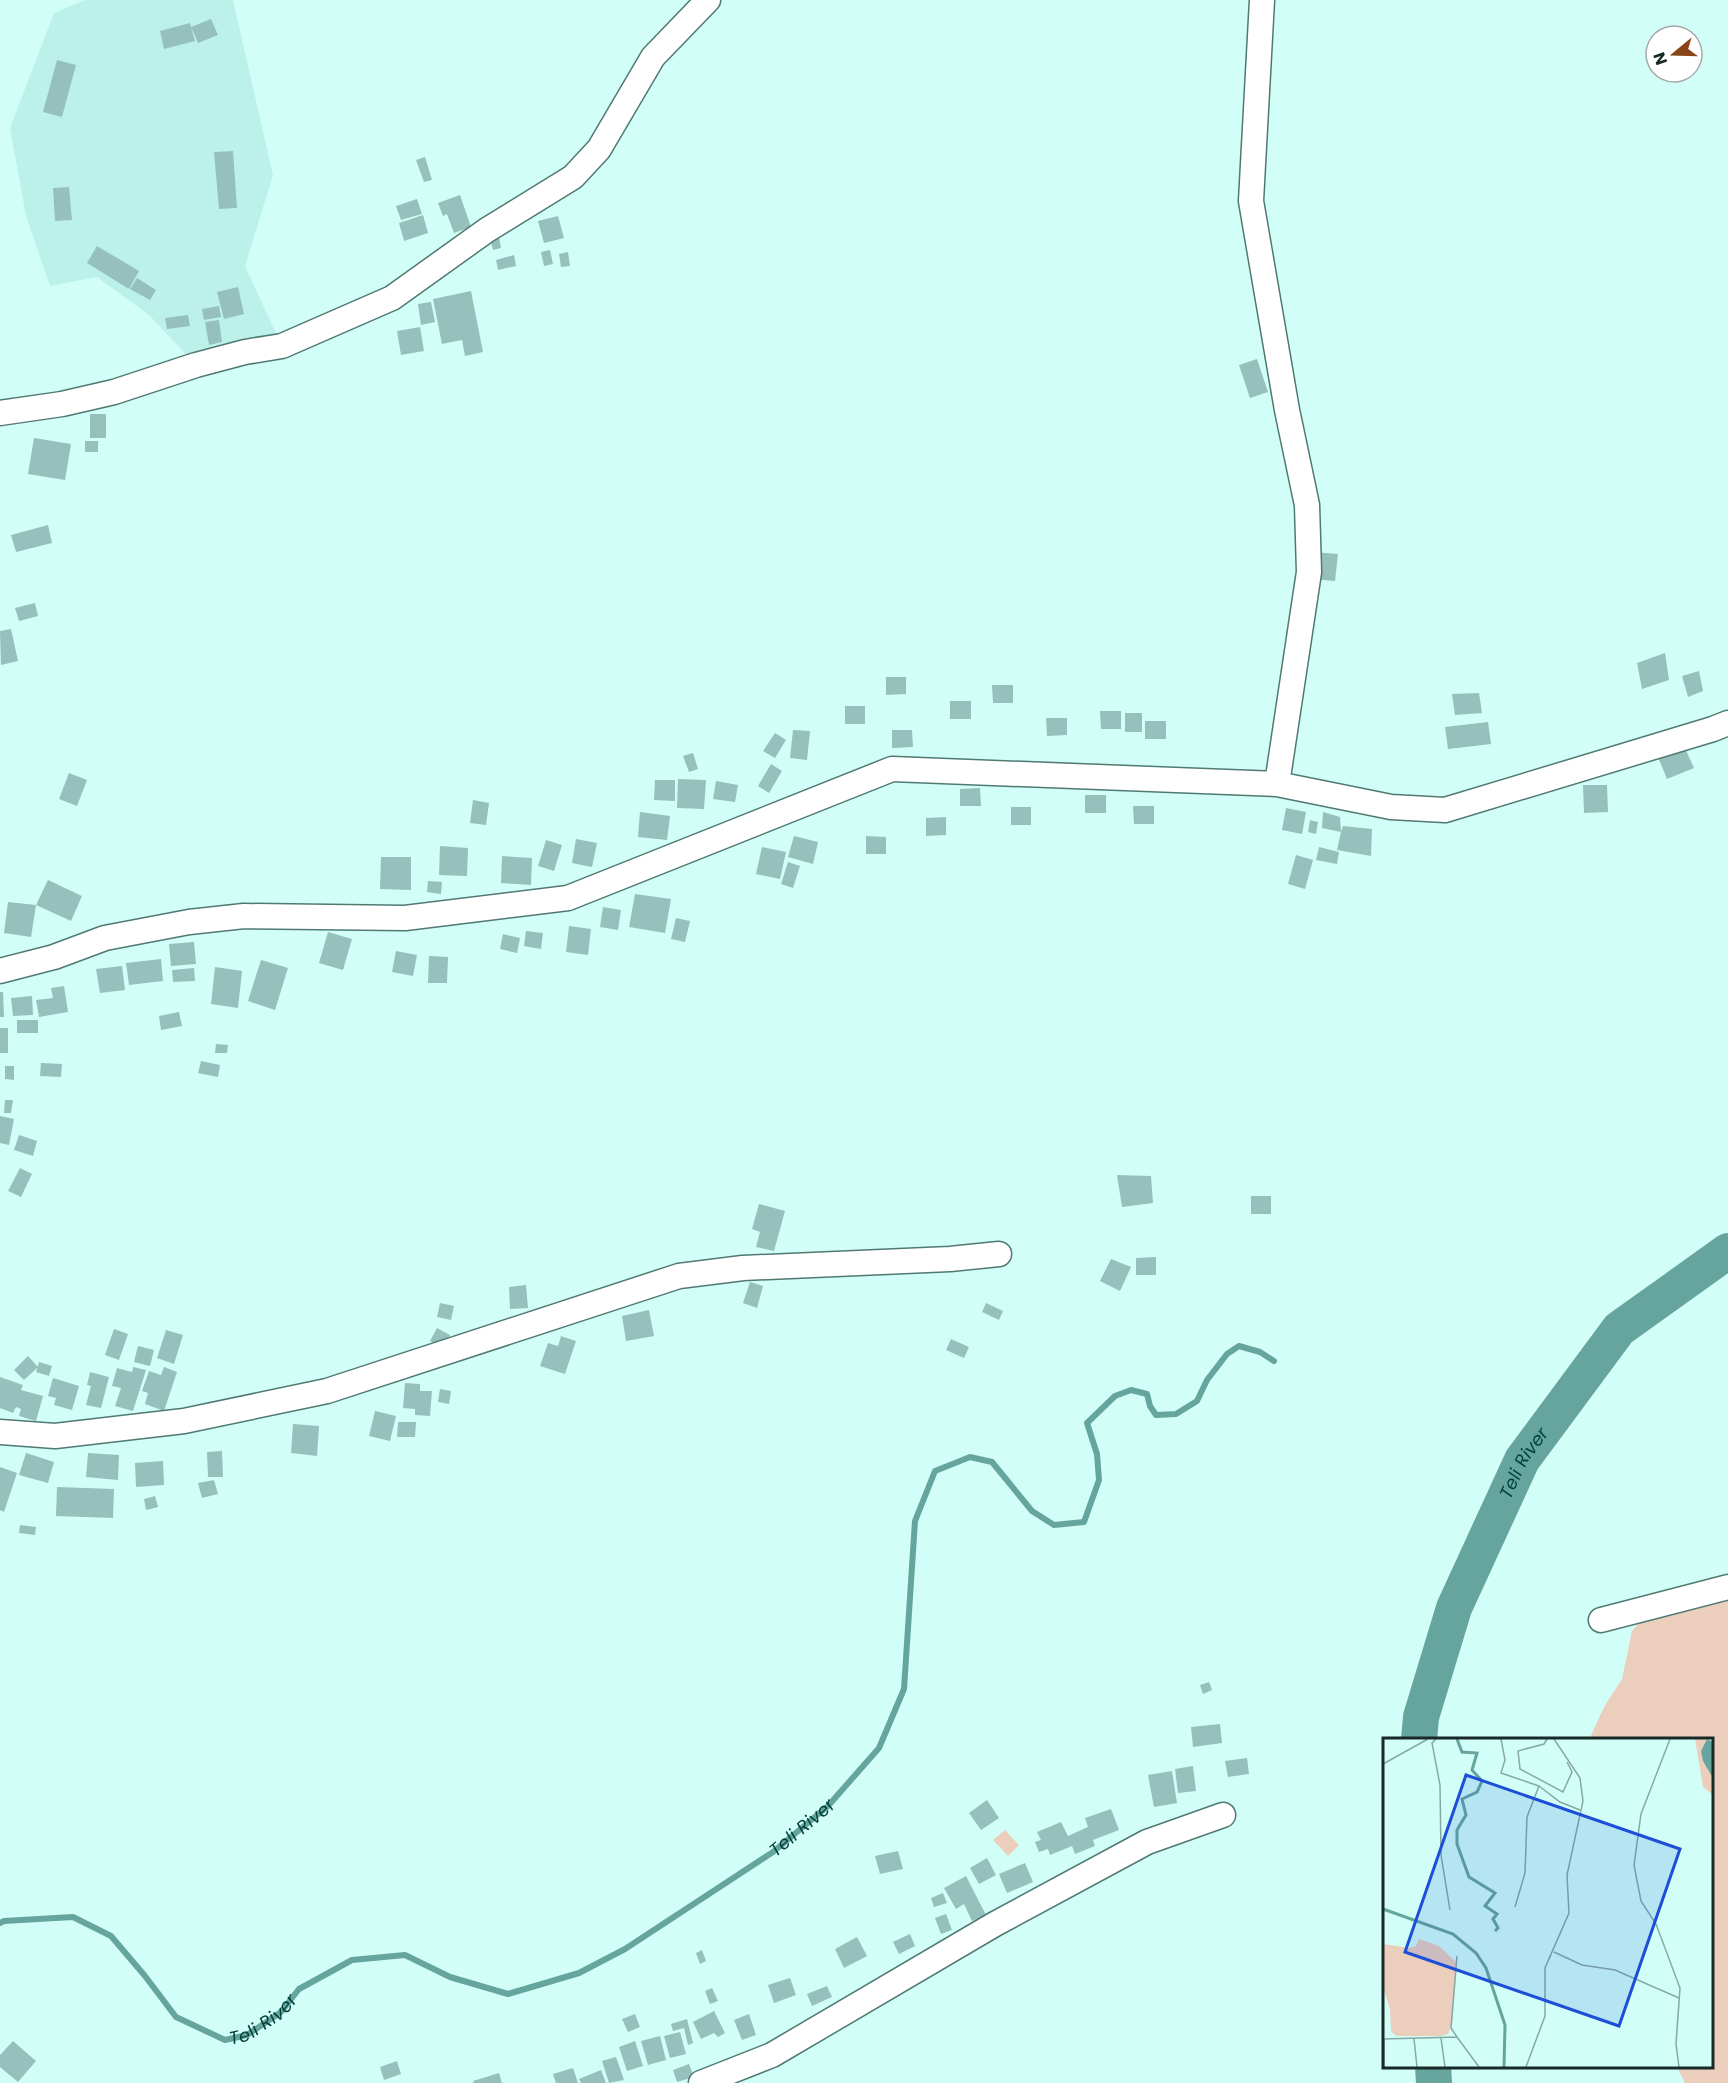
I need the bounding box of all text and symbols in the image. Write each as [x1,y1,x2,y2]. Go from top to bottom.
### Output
north arrow [1644,24,1704,84]
text: N [1647,49,1673,68]
water label: Teli River [1493,1421,1555,1502]
inset map [1383,1738,1713,2068]
water label: Teli River [764,1792,842,1862]
water label: Teli River [227,1988,303,2051]

